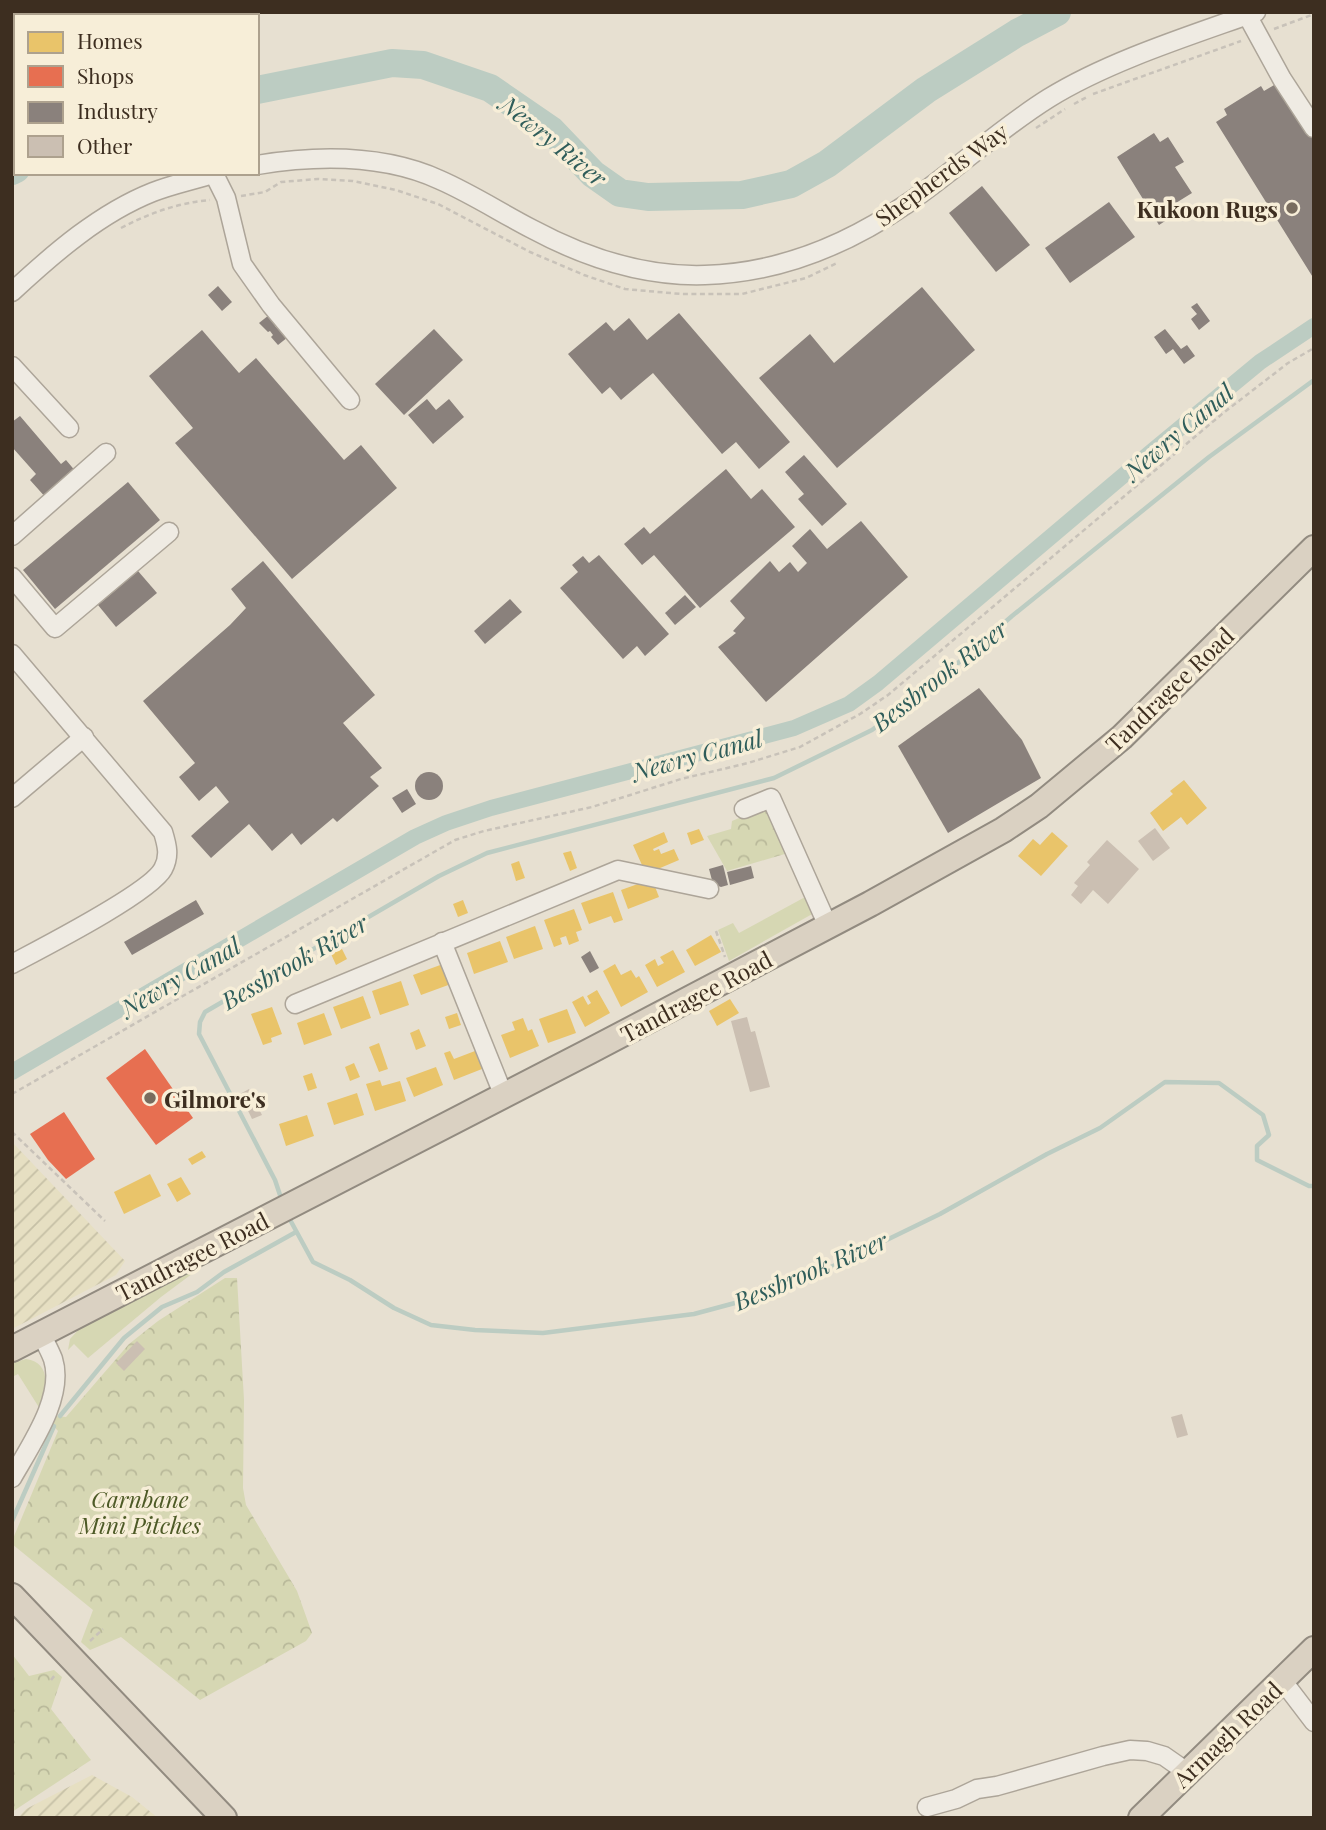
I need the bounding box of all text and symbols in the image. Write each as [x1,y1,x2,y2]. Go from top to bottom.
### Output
legend [14,14,259,175]
text: Homes [77,26,143,54]
text: Shops [77,61,134,89]
water label: Newry River [493,86,614,193]
text: Industry [77,96,158,124]
street label: Shepherds Way [868,115,1014,233]
text: Other [77,131,133,159]
place label: Kukoon Rugs [1136,193,1278,224]
marker: Kukoon Rugs [1284,200,1300,216]
water label: Newry Canal [1115,375,1240,487]
water label: Bessbrook River [864,611,1014,739]
street label: Tandragee Road [1098,620,1240,758]
water label: Newry Canal [627,721,767,787]
water label: Bessbrook River [214,906,374,1016]
water label: Newry Canal [113,928,247,1024]
street label: Tandragee Road [615,943,777,1049]
place label: Gilmore's [164,1083,266,1114]
marker: Gilmore's [142,1090,158,1106]
street label: Tandragee Road [110,1204,274,1308]
water label: Bessbrook River [727,1223,892,1317]
park label: Carnbane Mini Pitches [78,1483,201,1540]
street label: Armagh Road [1165,1674,1288,1795]

